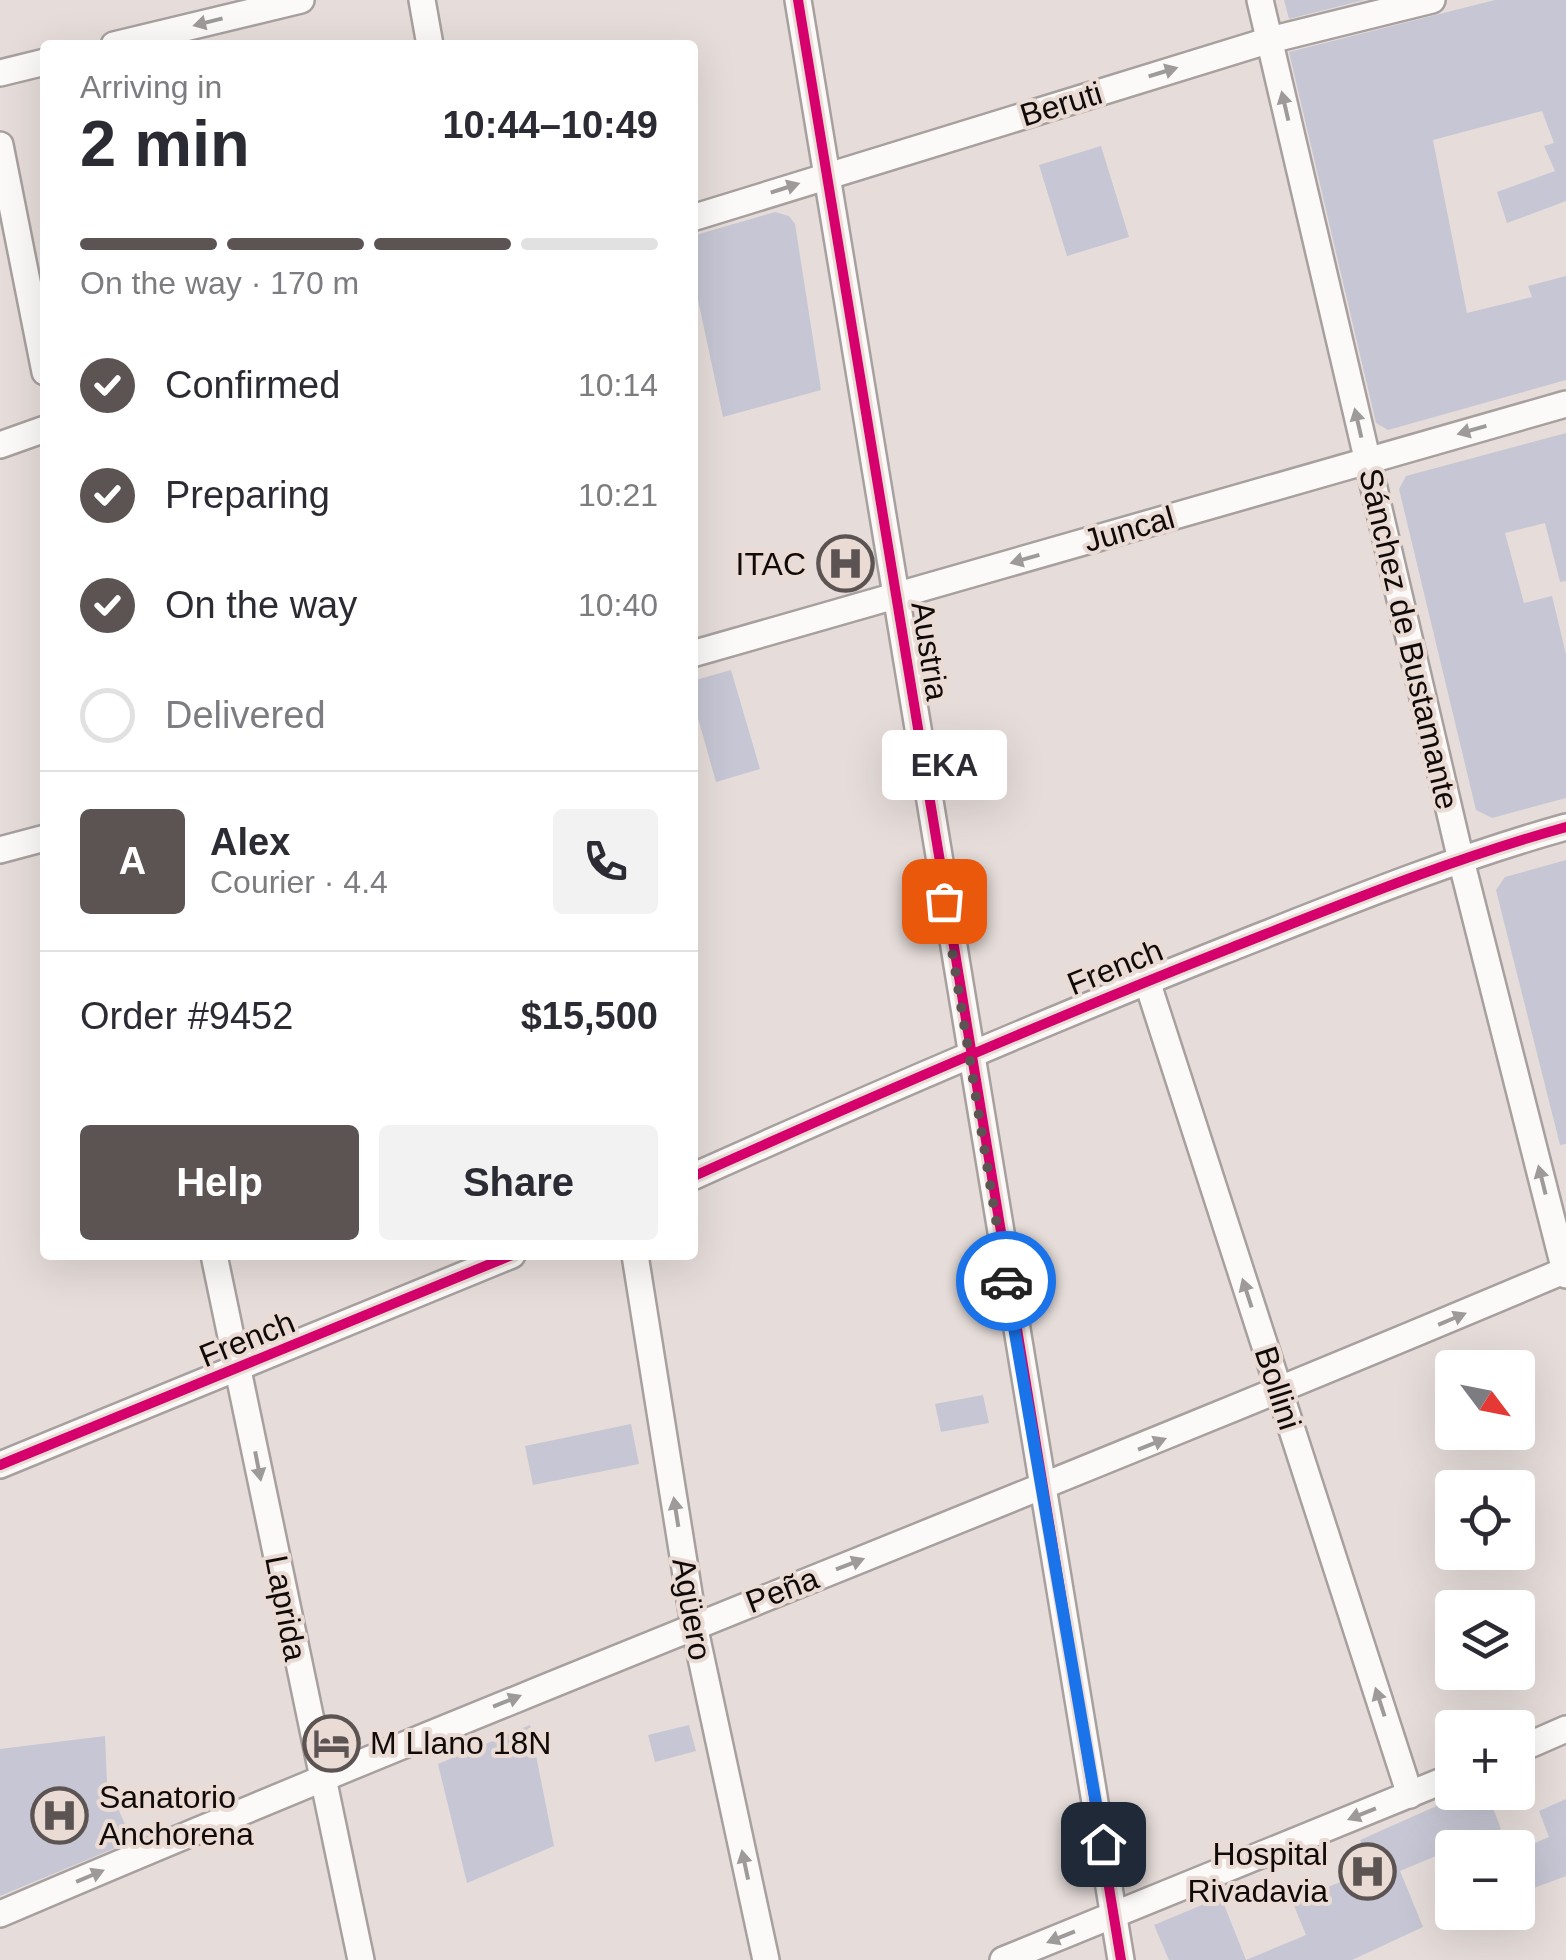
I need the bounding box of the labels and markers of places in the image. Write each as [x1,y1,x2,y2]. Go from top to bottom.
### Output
hospital icon: ITAC [815,534,875,594]
place label: ITAC [735,546,806,582]
callout: EKA [882,731,1006,801]
pin [902,859,987,944]
hotel icon: M Llano 18N [301,1713,361,1773]
place label: M Llano 18N [370,1725,551,1761]
place label: Sanatorio Anchorena [99,1779,254,1852]
hospital icon: Sanatorio Anchorena [30,1785,90,1845]
pin [1061,1802,1146,1887]
place label: Hospital Rivadavia [1187,1836,1328,1909]
hospital icon: Hospital Rivadavia [1337,1842,1397,1902]

